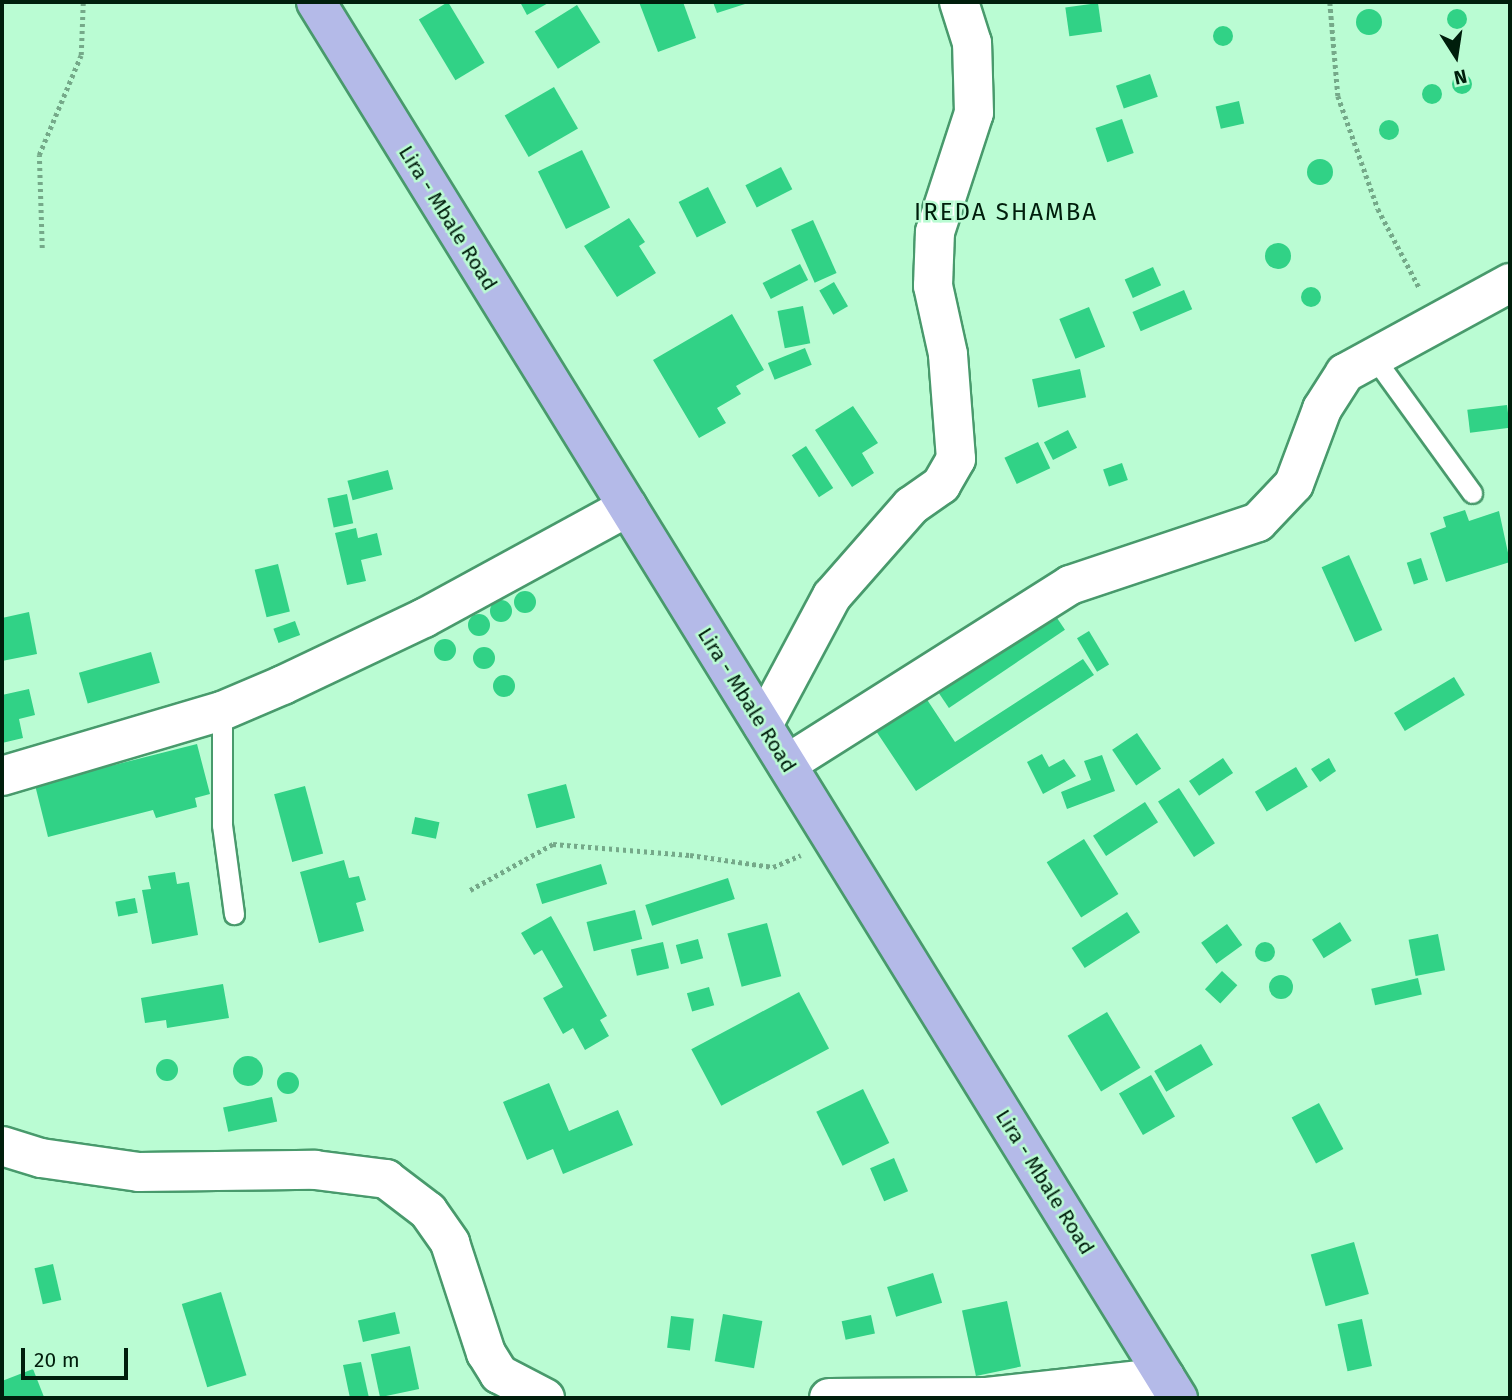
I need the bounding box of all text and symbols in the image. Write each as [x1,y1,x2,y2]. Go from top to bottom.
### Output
north arrow [1421,21,1491,91]
text: N [1452,64,1469,90]
street label: Lira - Mbale Road [393,141,503,295]
district label: IREDA SHAMBA [916,199,1096,227]
street label: Lira - Mbale Road [692,623,802,777]
street label: Lira - Mbale Road [990,1105,1100,1259]
scale bar [24,1334,131,1378]
text: 20 m [34,1347,80,1373]

